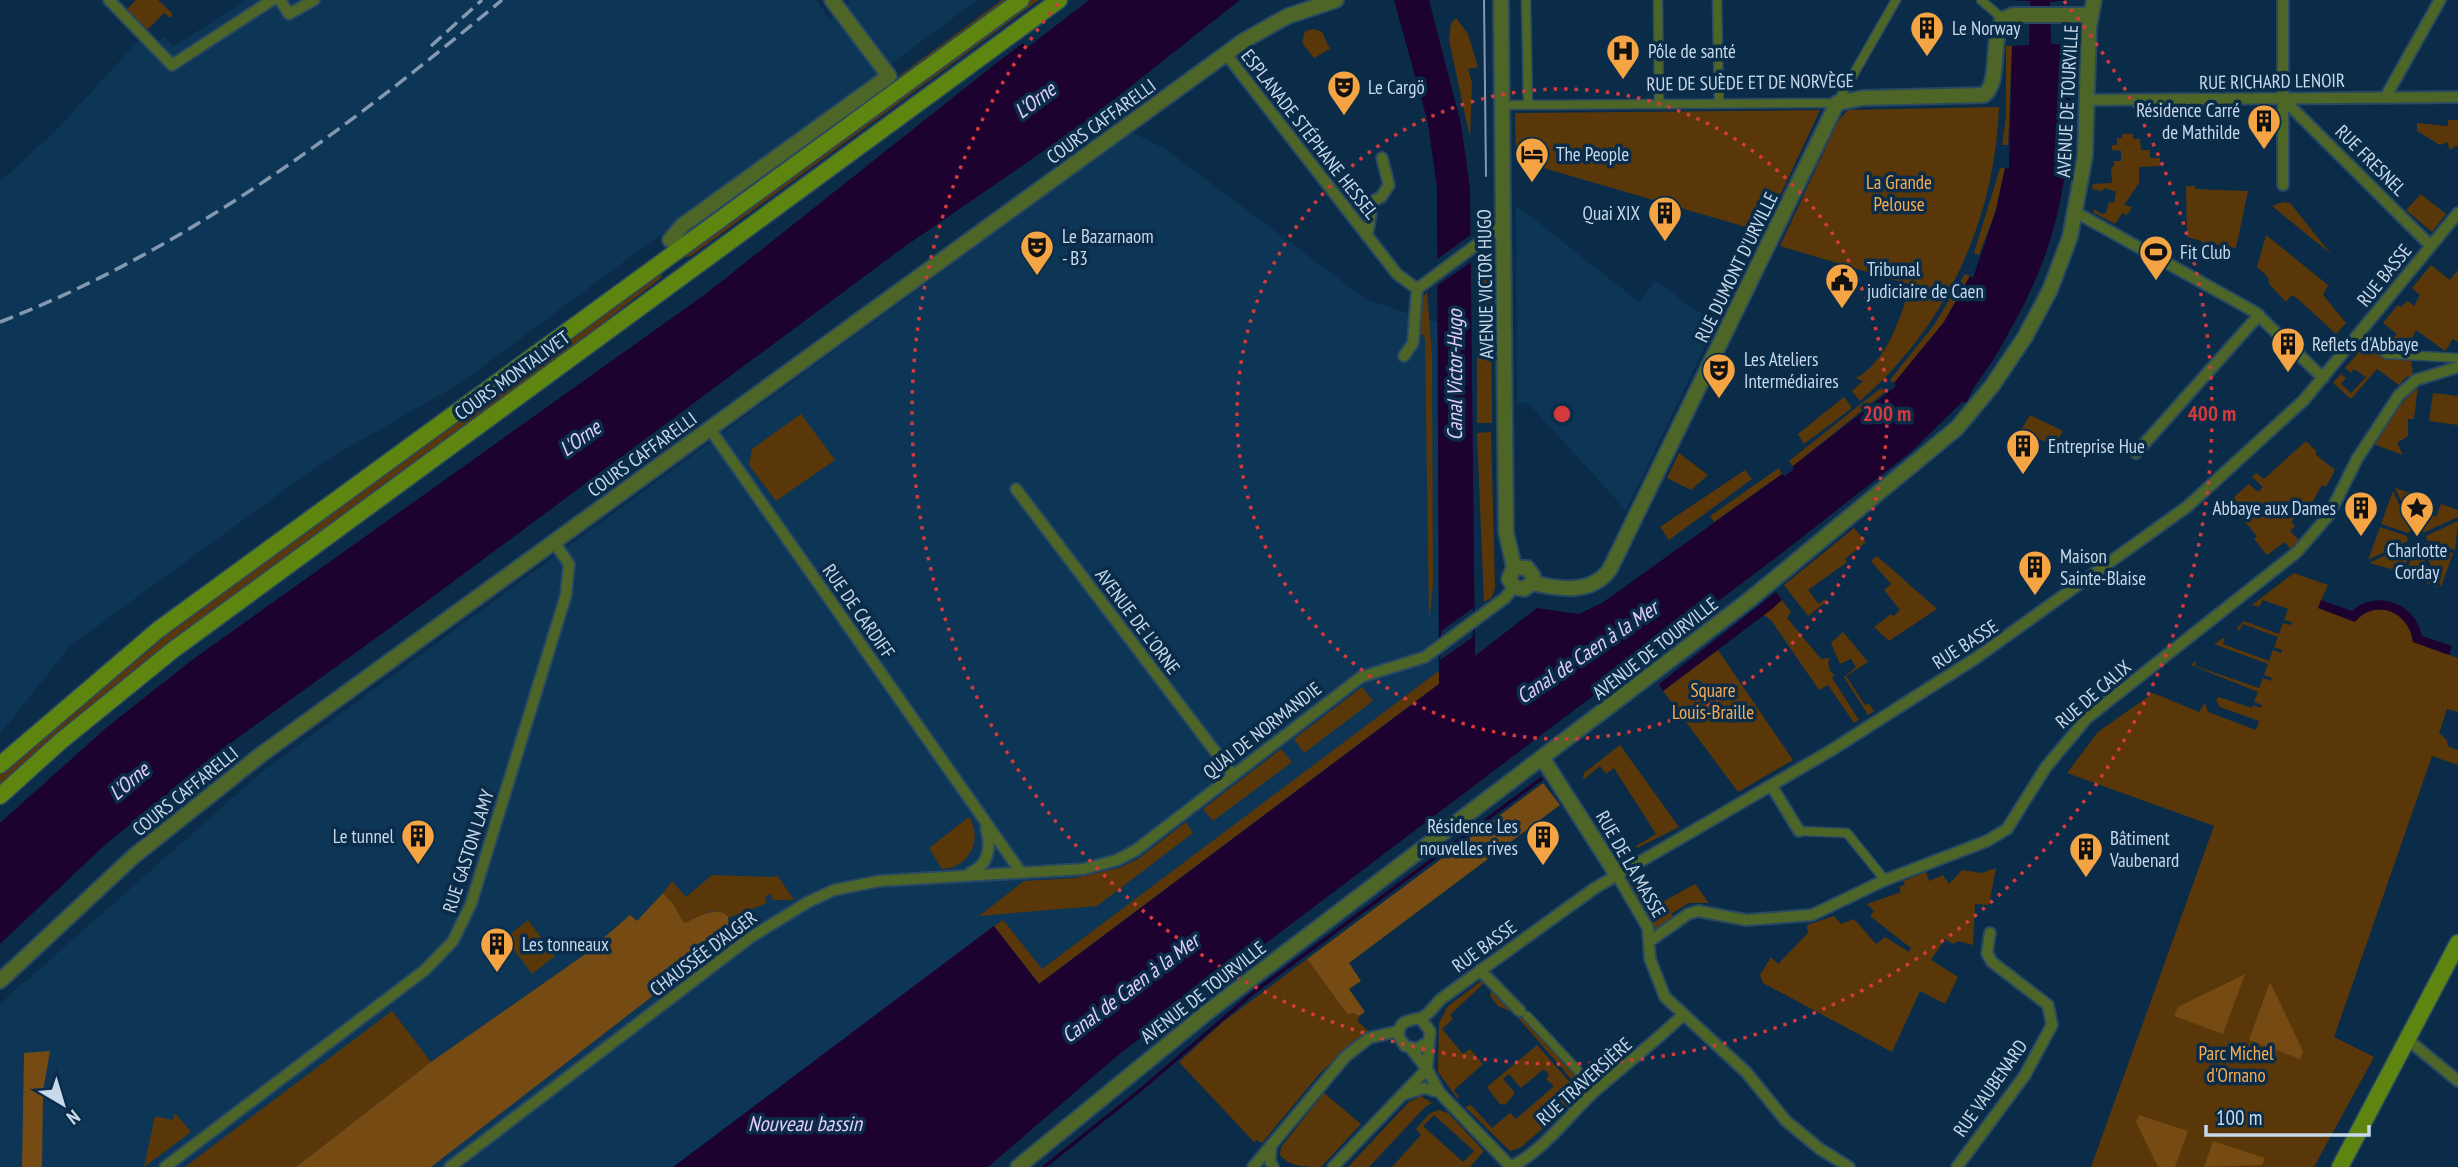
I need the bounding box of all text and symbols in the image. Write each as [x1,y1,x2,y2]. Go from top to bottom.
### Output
building icon: Le Norway [1908,9,1946,58]
place label: Le Norway [1952,16,2021,40]
street label: AVENUE DE TOURVILLE [2051,24,2083,178]
hospital icon: Pôle de santé [1604,32,1642,81]
place label: Pôle de santé [1648,39,1736,63]
street label: ESPLANADE STÉPHANE HESSEL [1236,44,1384,224]
theatre icon: Le Cargö [1325,68,1363,117]
street label: RUE DE SUÈDE ET DE NORVÈGE [1646,68,1854,96]
street label: RUE RICHARD LENOIR [2199,68,2345,94]
street label: COURS CAFFARELLI [1042,73,1160,169]
water label: L'Orne [1009,75,1062,124]
place label: Le Cargö [1368,75,1425,99]
place label: Résidence Carré de Mathilde [2136,98,2240,144]
building icon: Résidence Carré de Mathilde [2245,102,2283,151]
street label: RUE FRESNEL [2330,119,2412,201]
hotel icon: The People [1513,135,1551,184]
place label: The People [1556,142,1629,166]
park label: La Grande Pelouse [1866,170,1932,216]
street label: RUE DUMONT D'URVILLE [1689,188,1783,346]
building icon: Quai XIX [1646,194,1684,243]
place label: Quai XIX [1583,201,1640,225]
street label: AVENUE VICTOR HUGO [1472,209,1498,359]
place label: Le Bazarnaom - B3 [1062,224,1154,270]
theatre icon: Le Bazarnaom - B3 [1018,228,1056,277]
sports icon: Fit Club [2137,233,2175,282]
street label: RUE BASSE [2352,239,2416,311]
place label: Fit Club [2180,240,2231,264]
place label: Tribunal judiciaire de Caen [1867,257,1984,303]
public building icon: Tribunal judiciaire de Caen [1823,261,1861,310]
water label: Canal Victor-Hugo [1441,308,1468,441]
street label: COURS MONTALIVET [450,325,575,425]
building icon: Reflets d'Abbaye [2269,325,2307,374]
place label: Reflets d'Abbaye [2312,332,2419,356]
place label: Les Ateliers Intermédiaires [1744,347,1839,393]
theatre icon: Les Ateliers Intermédiaires [1700,351,1738,400]
text: 200 m [1863,400,1911,427]
text: 400 m [2188,400,2236,427]
centre of rings [1550,402,1574,426]
street label: COURS CAFFARELLI [583,406,701,502]
water label: L'Orne [554,413,607,462]
building icon: Entreprise Hue [2004,427,2042,476]
place label: Entreprise Hue [2048,434,2145,458]
building icon: Abbaye aux Dames [2342,489,2380,538]
place icon: Charlotte Corday [2398,489,2436,538]
place label: Abbaye aux Dames [2212,496,2336,520]
place label: Charlotte Corday [2387,538,2447,584]
place label: Maison Sainte-Blaise [2060,544,2146,590]
building icon: Maison Sainte-Blaise [2016,548,2054,597]
street label: RUE DE CARDIFF [818,559,900,663]
street label: AVENUE DE L'ORNE [1090,563,1186,679]
street label: AVENUE DE TOURVILLE [1587,592,1723,704]
water label: Canal de Caen à la Mer [1511,593,1666,709]
street label: RUE BASSE [1928,614,2002,674]
street label: RUE DE CALIX [2050,654,2136,733]
street label: QUAI DE NORMANDIE [1198,676,1326,784]
park label: Square Louis-Braille [1672,678,1754,724]
street label: COURS CAFFARELLI [127,741,243,841]
water label: L'Orne [103,755,156,806]
street label: RUE GASTON LAMY [437,786,499,916]
street label: RUE DE LA MASSE [1591,806,1671,922]
place label: Résidence Les nouvelles rives [1420,814,1518,860]
building icon: Le tunnel [399,817,437,866]
building icon: Résidence Les nouvelles rives [1524,818,1562,867]
place label: Le tunnel [333,824,395,848]
place label: Bâtiment Vaubenard [2109,826,2179,872]
building icon: Bâtiment Vaubenard [2067,830,2105,879]
street label: CHAUSSÉE D'ALGER [645,905,761,1001]
street label: RUE BASSE [1447,915,1521,977]
building icon: Les tonneaux [478,925,516,974]
water label: Canal de Caen à la Mer [1056,925,1207,1049]
place label: Les tonneaux [522,932,609,956]
street label: AVENUE DE TOURVILLE [1135,936,1271,1048]
street label: RUE TRAVERSIÈRE [1531,1032,1637,1130]
street label: RUE VAUBENARD [1948,1035,2032,1141]
park label: Parc Michel d'Ornano [2199,1041,2274,1087]
north arrow [28,1069,98,1139]
scale bar [2206,1094,2369,1138]
text: 100 m [2216,1104,2262,1131]
text: N [62,1105,85,1130]
water label: Nouveau bassin [748,1110,864,1137]

